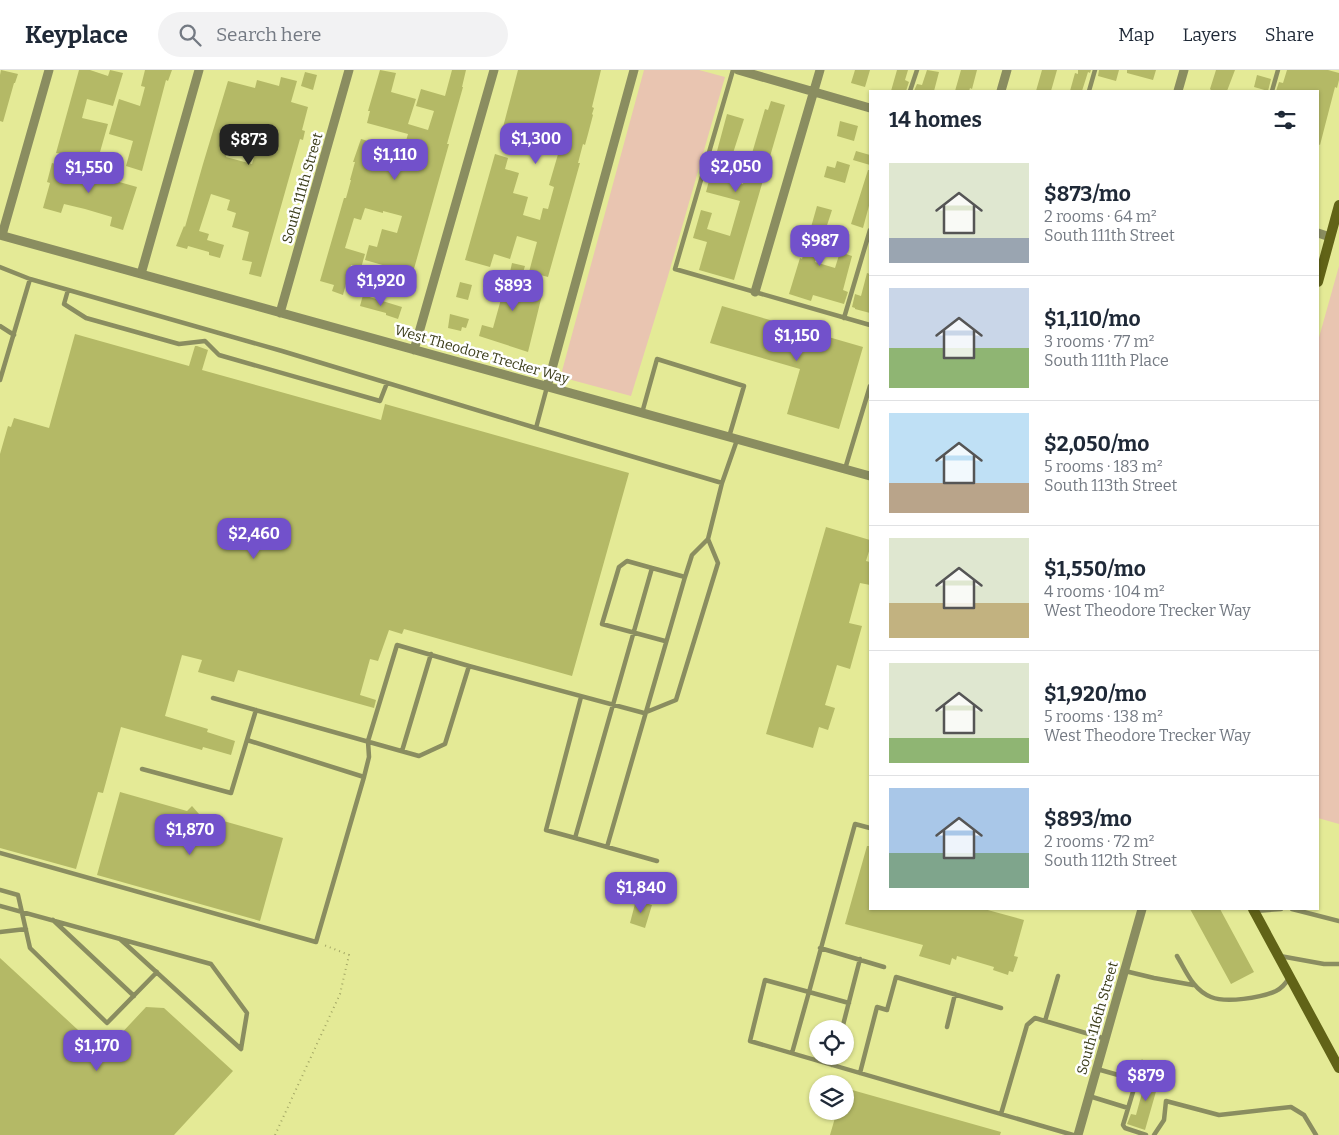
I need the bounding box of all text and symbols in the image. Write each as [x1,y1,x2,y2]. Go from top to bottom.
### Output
search box [158,12,508,57]
text: Keyplace [25,21,128,49]
icon: search [176,21,204,49]
text: Search here [216,23,321,46]
text: Map [1118,24,1154,46]
text: Layers [1182,24,1237,46]
text: Share [1265,24,1314,46]
icon: filters [1271,106,1299,134]
text: 14 homes [889,107,982,133]
pin: $1,300 [495,122,577,165]
pin: $873 [219,124,279,166]
text: $1,300 [511,129,561,148]
text: $873 [231,130,267,149]
street label: South 111th Street [279,131,326,245]
pin: $1,110 [354,138,436,181]
text: $1,110 [373,145,417,164]
pin: $2,050 [695,150,777,193]
pin: $1,550 [48,152,130,194]
text: $2,050 [710,157,762,176]
text: $1,550 [65,158,113,177]
text: $873/mo [1044,181,1131,207]
icon: home [929,183,989,243]
text: 2 rooms · 64 m² [1044,207,1157,226]
pin: $987 [790,224,850,267]
text: South 111th Street [1044,226,1175,245]
text: $987 [801,231,839,250]
pin: $1,920 [340,264,422,307]
pin: $893 [483,270,543,312]
text: $1,920 [357,271,405,290]
text: $893 [494,276,532,295]
text: $1,110/mo [1044,306,1141,332]
icon: home [929,308,989,368]
pin: $1,150 [756,320,838,362]
street label: West Theodore Trecker Way [393,321,572,388]
text: $1,150 [774,326,820,345]
text: 3 rooms · 77 m² [1044,332,1154,351]
text: South 111th Place [1044,351,1169,370]
text: $2,050/mo [1044,431,1149,457]
icon: home [929,433,989,493]
text: 5 rooms · 183 m² [1044,457,1163,476]
text: South 113th Street [1044,476,1177,495]
pin: $2,460 [213,518,295,560]
text: $2,460 [228,524,280,543]
text: $1,550/mo [1044,556,1146,582]
icon: home [929,558,989,618]
text: 4 rooms · 104 m² [1044,582,1165,601]
text: West Theodore Trecker Way [1044,601,1251,620]
text: $1,920/mo [1044,681,1147,707]
icon: home [929,683,989,743]
text: 5 rooms · 138 m² [1044,707,1163,726]
text: West Theodore Trecker Way [1044,726,1251,745]
text: $893/mo [1044,806,1132,832]
icon: home [929,808,989,868]
pin: $1,870 [149,814,231,856]
text: $1,870 [166,820,214,839]
text: 2 rooms · 72 m² [1044,832,1154,851]
text: South 112th Street [1044,851,1177,870]
pin: $1,840 [600,872,682,914]
text: $1,840 [616,878,666,897]
street label: South 116th Street [1073,960,1122,1077]
map controls [809,1020,854,1120]
button: locate [809,1020,854,1065]
pin: $1,170 [56,1030,138,1072]
text: $1,170 [74,1036,120,1055]
pin: $879 [1116,1060,1176,1102]
text: $879 [1127,1066,1165,1085]
button: layers [809,1075,854,1120]

